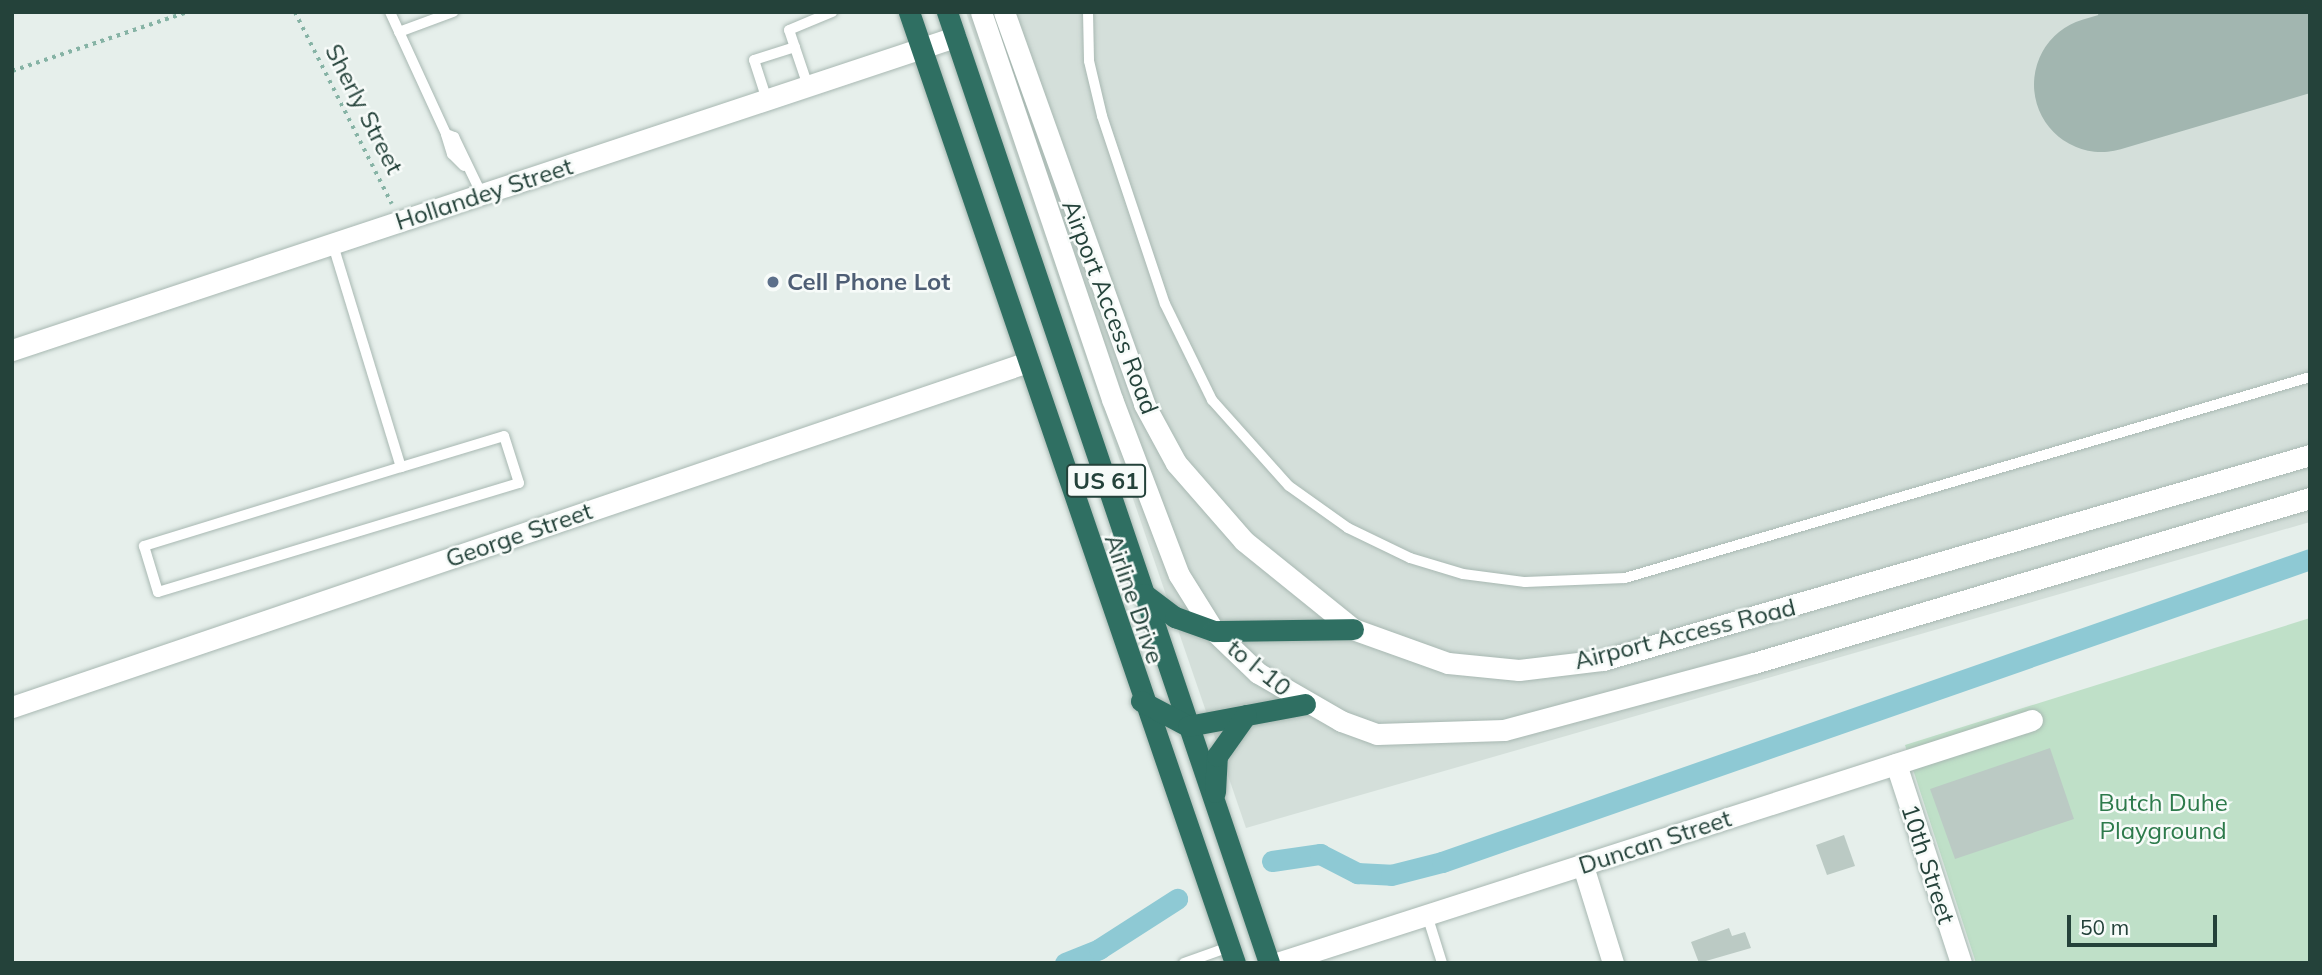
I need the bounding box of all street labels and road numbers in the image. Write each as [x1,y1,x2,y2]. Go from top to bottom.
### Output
street label: Sherly Street [319,39,409,179]
street label: Hollandey Street [392,152,576,236]
street label: Airport Access Road [1056,196,1164,418]
road number: US 61 [1066,461,1146,500]
street label: George Street [442,496,596,574]
street label: Airline Drive [1098,531,1170,667]
street label: Airport Access Road [1571,593,1799,675]
street label: to I-10 [1221,634,1297,702]
street label: 10th Street [1895,801,1961,927]
street label: Duncan Street [1575,804,1735,880]

